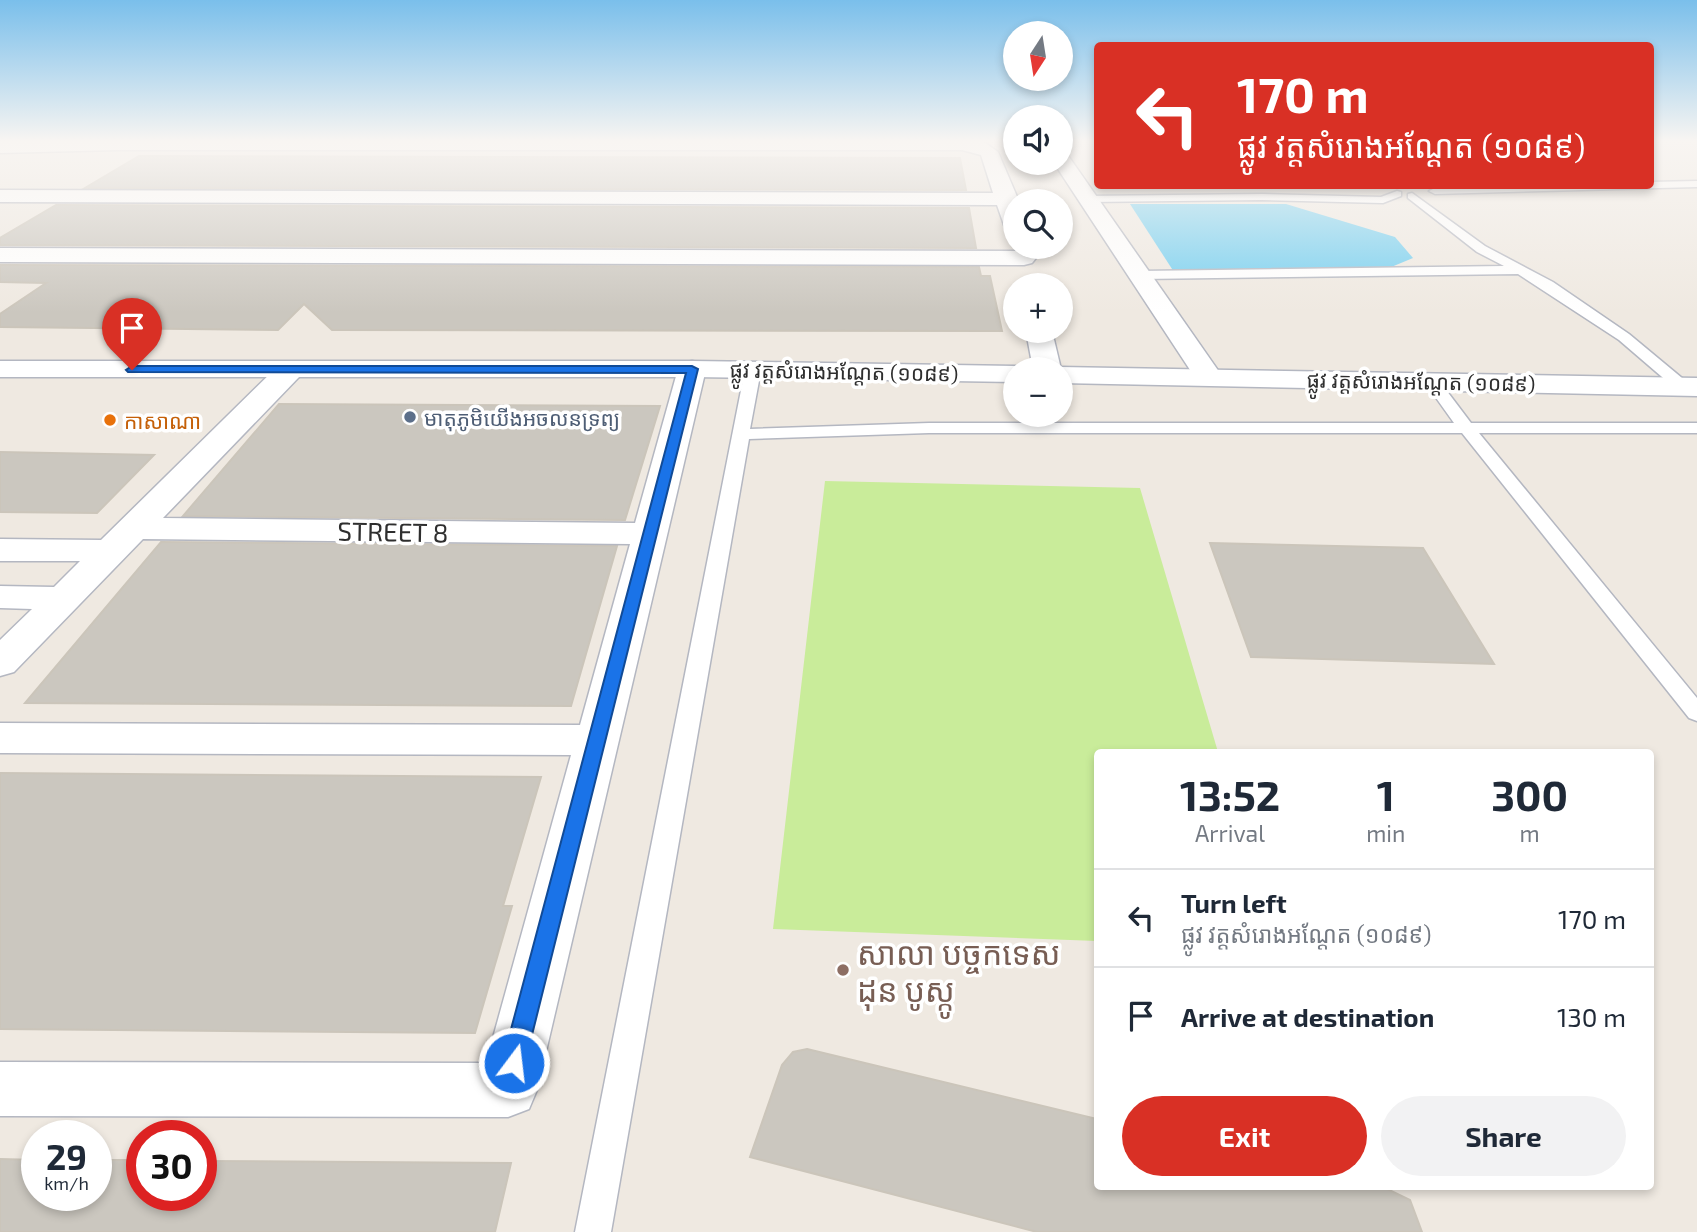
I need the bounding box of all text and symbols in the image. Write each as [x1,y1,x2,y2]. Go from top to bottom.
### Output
north arrow [1003,21,1073,91]
map controls [1003,21,1073,427]
text: 170 m [1237,64,1369,123]
icon: left [1122,70,1213,161]
button: sound [1003,105,1073,175]
text: ផ្លូវ វត្តសំរោងអណ្ដែត (១០៨៩) [1237,126,1585,164]
button: search [1003,189,1073,259]
button: + [1003,273,1073,343]
pin [102,298,162,370]
icon: arrive [113,309,151,347]
street label: ផ្លូវ វត្តសំរោងអណ្ដែត (១០៨៩) [729,357,959,394]
button: − [1003,357,1073,427]
street label: ផ្លូវ វត្តសំរោងអណ្ដែត (១០៨៩) [1306,367,1536,404]
place label: មាតុភូមិយើងអចលនទ្រព្យ [424,405,620,432]
place label: កាសាណា [124,408,201,433]
marker: មាតុភូមិយើងអចលនទ្រព្យ [402,409,418,425]
marker: កាសាណា [102,412,118,428]
street label: STREET 8 [337,515,449,547]
text: 13:52 [1180,769,1280,819]
text: 1 [1377,769,1395,819]
text: 300 [1491,769,1568,819]
text: Arrival [1195,819,1265,847]
text: min [1366,819,1405,847]
text: m [1520,819,1540,847]
text: Turn left [1181,887,1287,918]
icon: left [1122,899,1160,937]
text: 170 m [1558,903,1626,934]
text: ផ្លូវ វត្តសំរោងអណ្ដែត (១០៨៩) [1181,920,1431,948]
place label: សាលា បច្ចកទេស ដុន បូស្កូ [857,933,1060,1019]
marker: សាលា បច្ចកទេស ដុន បូស្កូ [835,962,851,978]
icon: arrive [1122,997,1160,1035]
text: Arrive at destination [1181,1001,1434,1032]
text: 130 m [1557,1001,1626,1032]
position arrow [477,1026,551,1100]
button: Exit [1122,1096,1367,1176]
button: Share [1381,1096,1626,1176]
speed limit sign: 30 [126,1120,217,1211]
text: 29 [46,1135,87,1177]
text: km/h [44,1172,89,1194]

